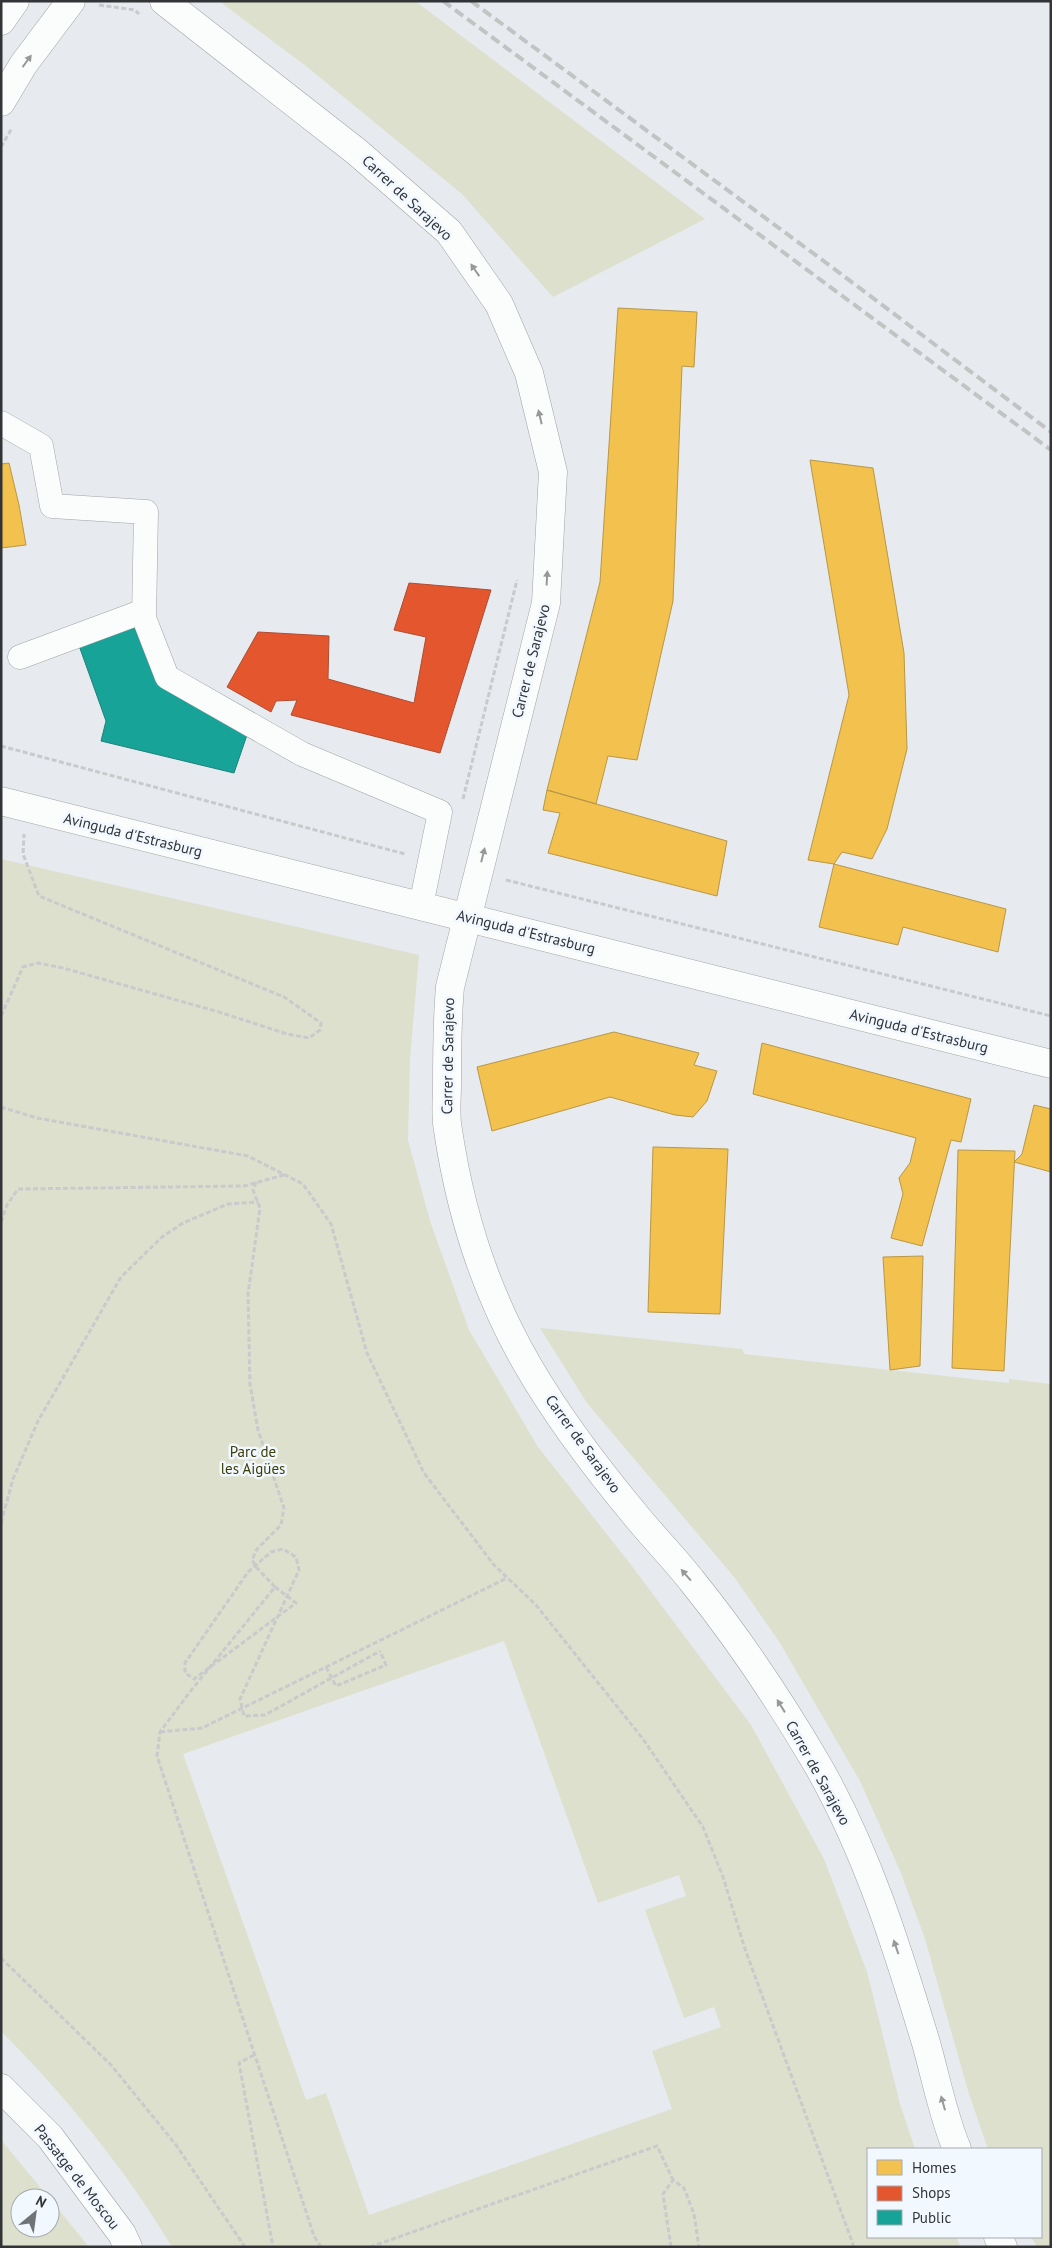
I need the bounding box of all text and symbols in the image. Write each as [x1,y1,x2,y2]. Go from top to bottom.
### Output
one-way arrow [22,54,32,67]
street label: Carrer de Sarajevo [358,151,457,244]
one-way arrow [470,263,480,277]
one-way arrow [536,409,544,424]
one-way arrow [544,570,552,586]
street label: Carrer de Sarajevo [507,602,554,720]
street label: Avinguda d'Estrasburg [62,808,204,861]
one-way arrow [479,847,487,862]
street label: Avinguda d'Estrasburg [455,905,597,958]
street label: Carrer de Sarajevo [437,997,458,1115]
street label: Avinguda d'Estrasburg [848,1004,990,1057]
street label: Carrer de Sarajevo [541,1391,625,1497]
park label: Parc de les Aigües [221,1442,285,1478]
one-way arrow [681,1568,692,1581]
one-way arrow [776,1700,786,1713]
street label: Carrer de Sarajevo [782,1717,855,1828]
one-way arrow [892,1939,900,1954]
one-way arrow [939,2095,947,2110]
street label: Passatge de Moscou [30,2120,124,2233]
legend [867,2148,1042,2238]
text: Homes [912,2158,956,2177]
text: Shops [912,2183,951,2202]
north arrow [10,2188,60,2238]
text: N [33,2192,50,2212]
text: Public [912,2208,951,2227]

